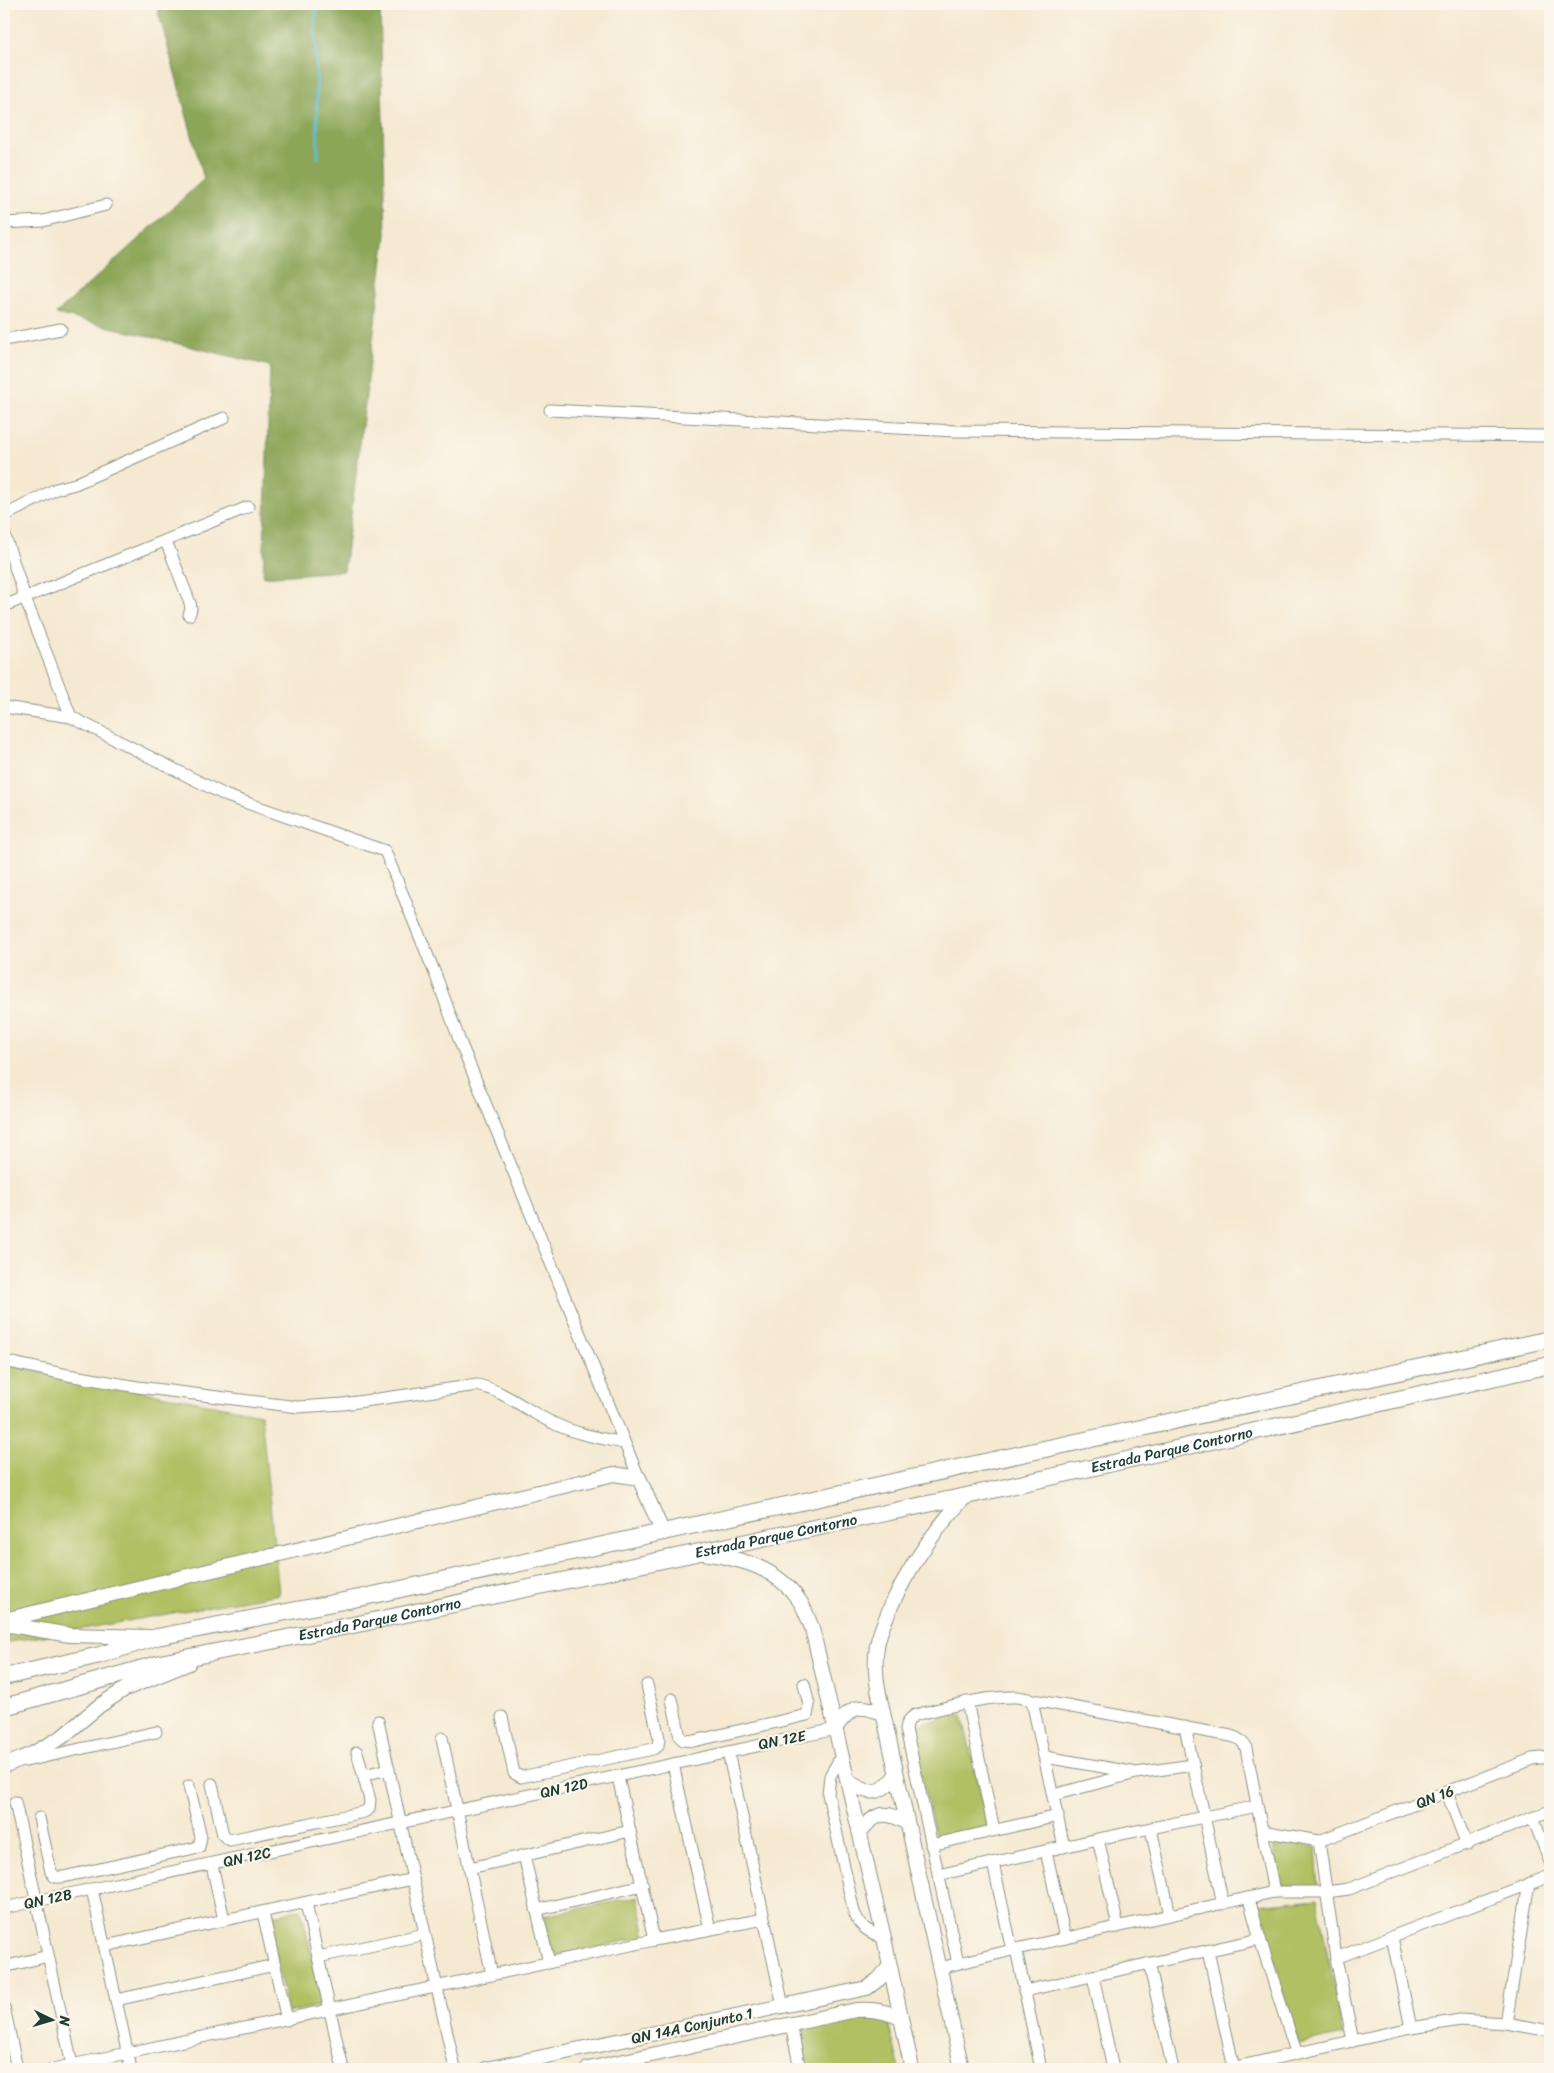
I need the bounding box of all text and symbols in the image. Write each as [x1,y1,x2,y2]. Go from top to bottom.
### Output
street label: Estrada Parque Contorno [1088,1419,1256,1481]
street label: Estrada Parque Contorno [692,1506,860,1566]
street label: Estrada Parque Contorno [296,1590,464,1648]
street label: QN 12E [756,1722,809,1757]
street label: QN 12D [538,1770,590,1806]
street label: QN 16 [1412,1778,1458,1816]
street label: QN 12C [221,1839,273,1875]
street label: QN 12B [21,1881,75,1917]
north arrow [28,1996,78,2046]
street label: QN 14A Conjunto 1 [629,2000,755,2052]
text: N [52,2014,77,2027]

